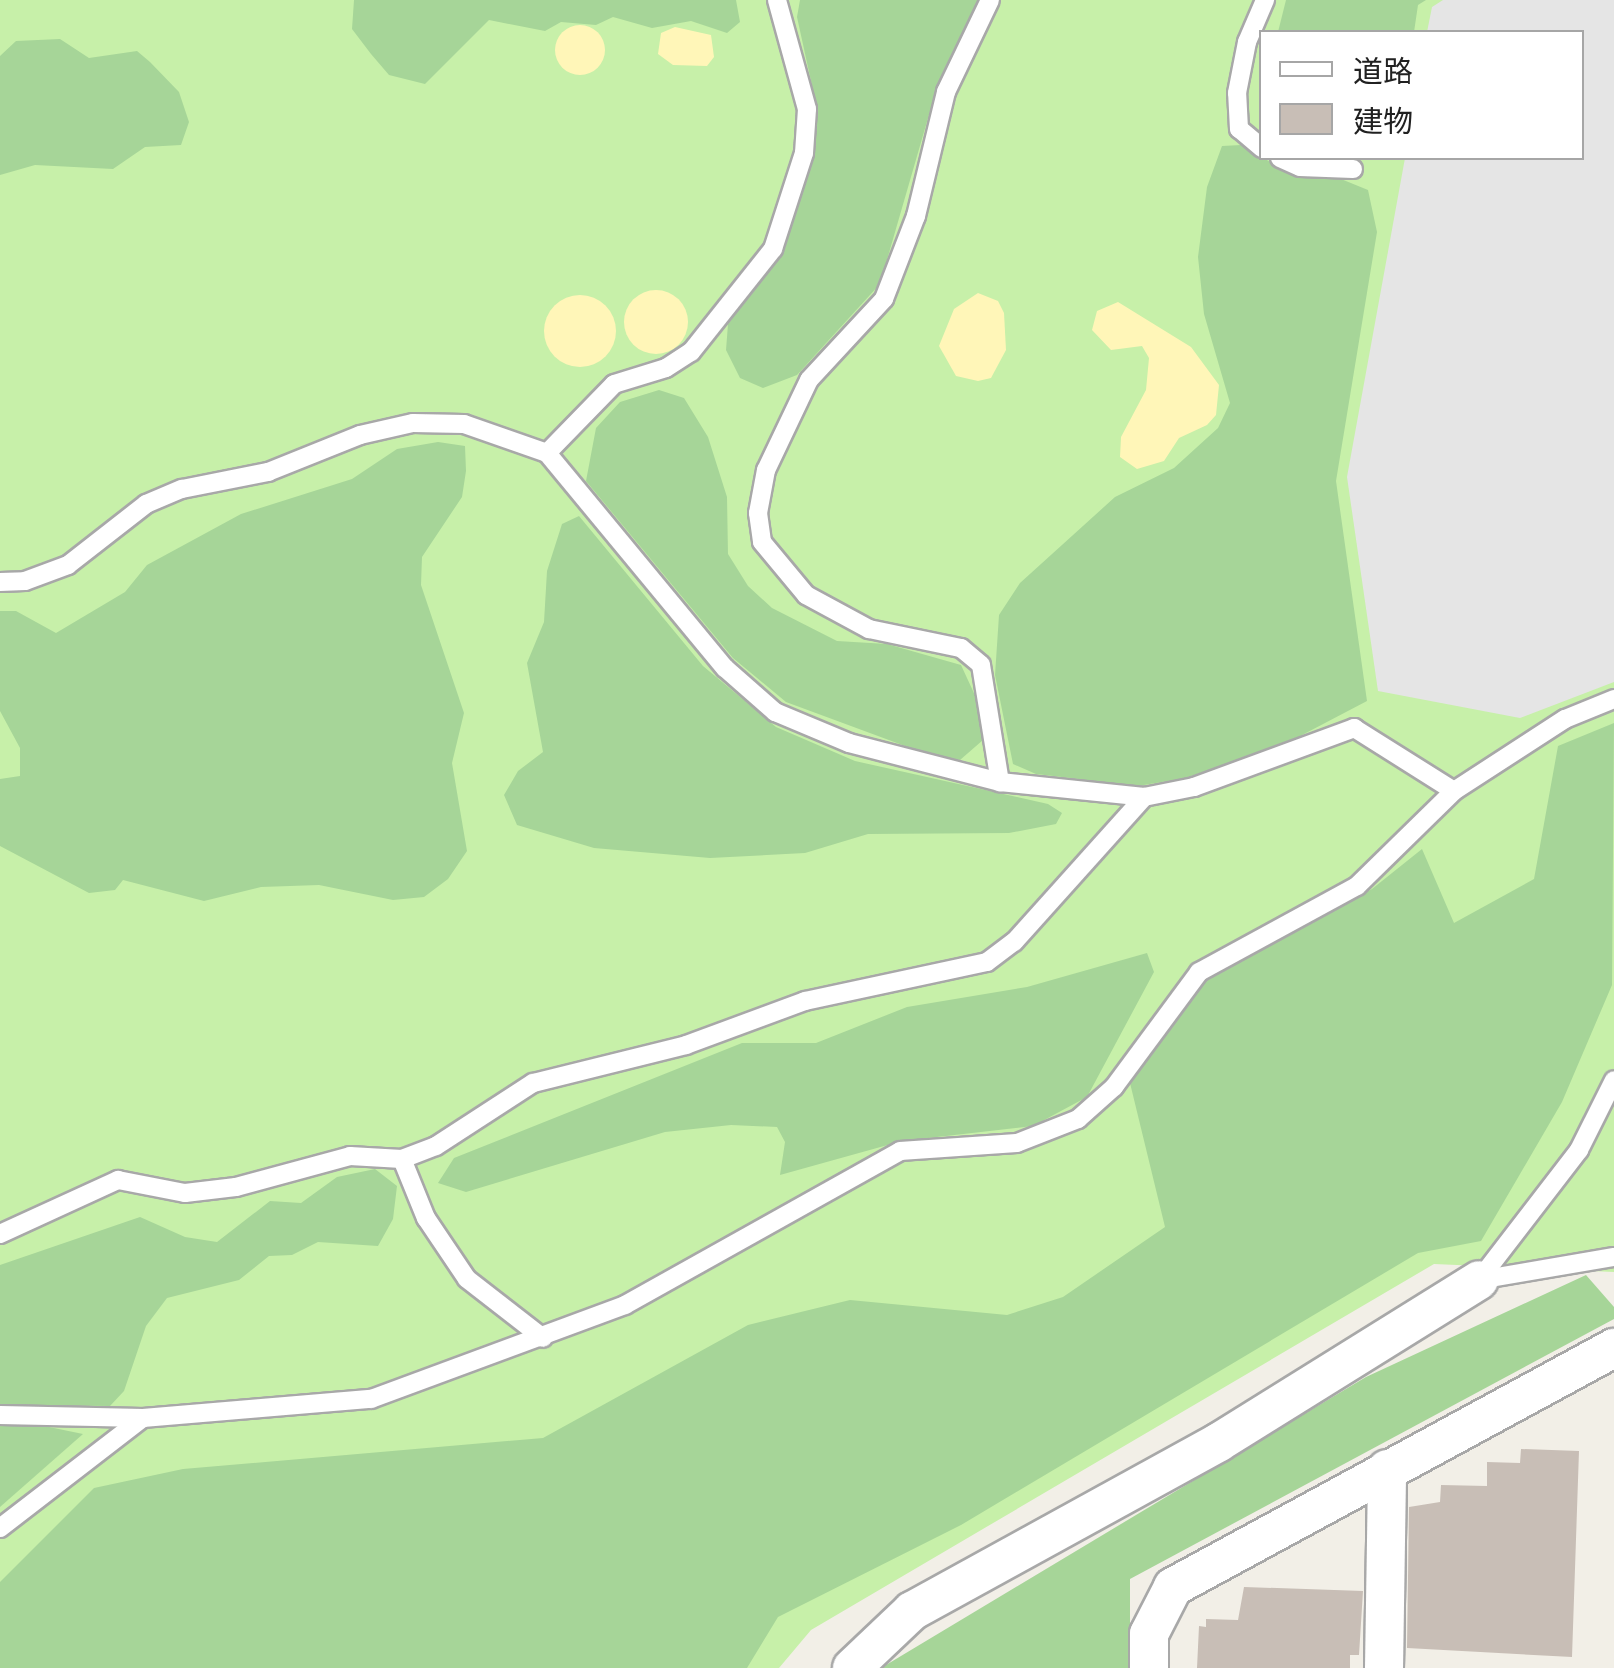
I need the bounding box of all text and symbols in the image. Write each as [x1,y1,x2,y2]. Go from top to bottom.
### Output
legend [1259,30,1584,160]
text: 道路 [1353,54,1413,91]
text: 建物 [1353,104,1413,141]

